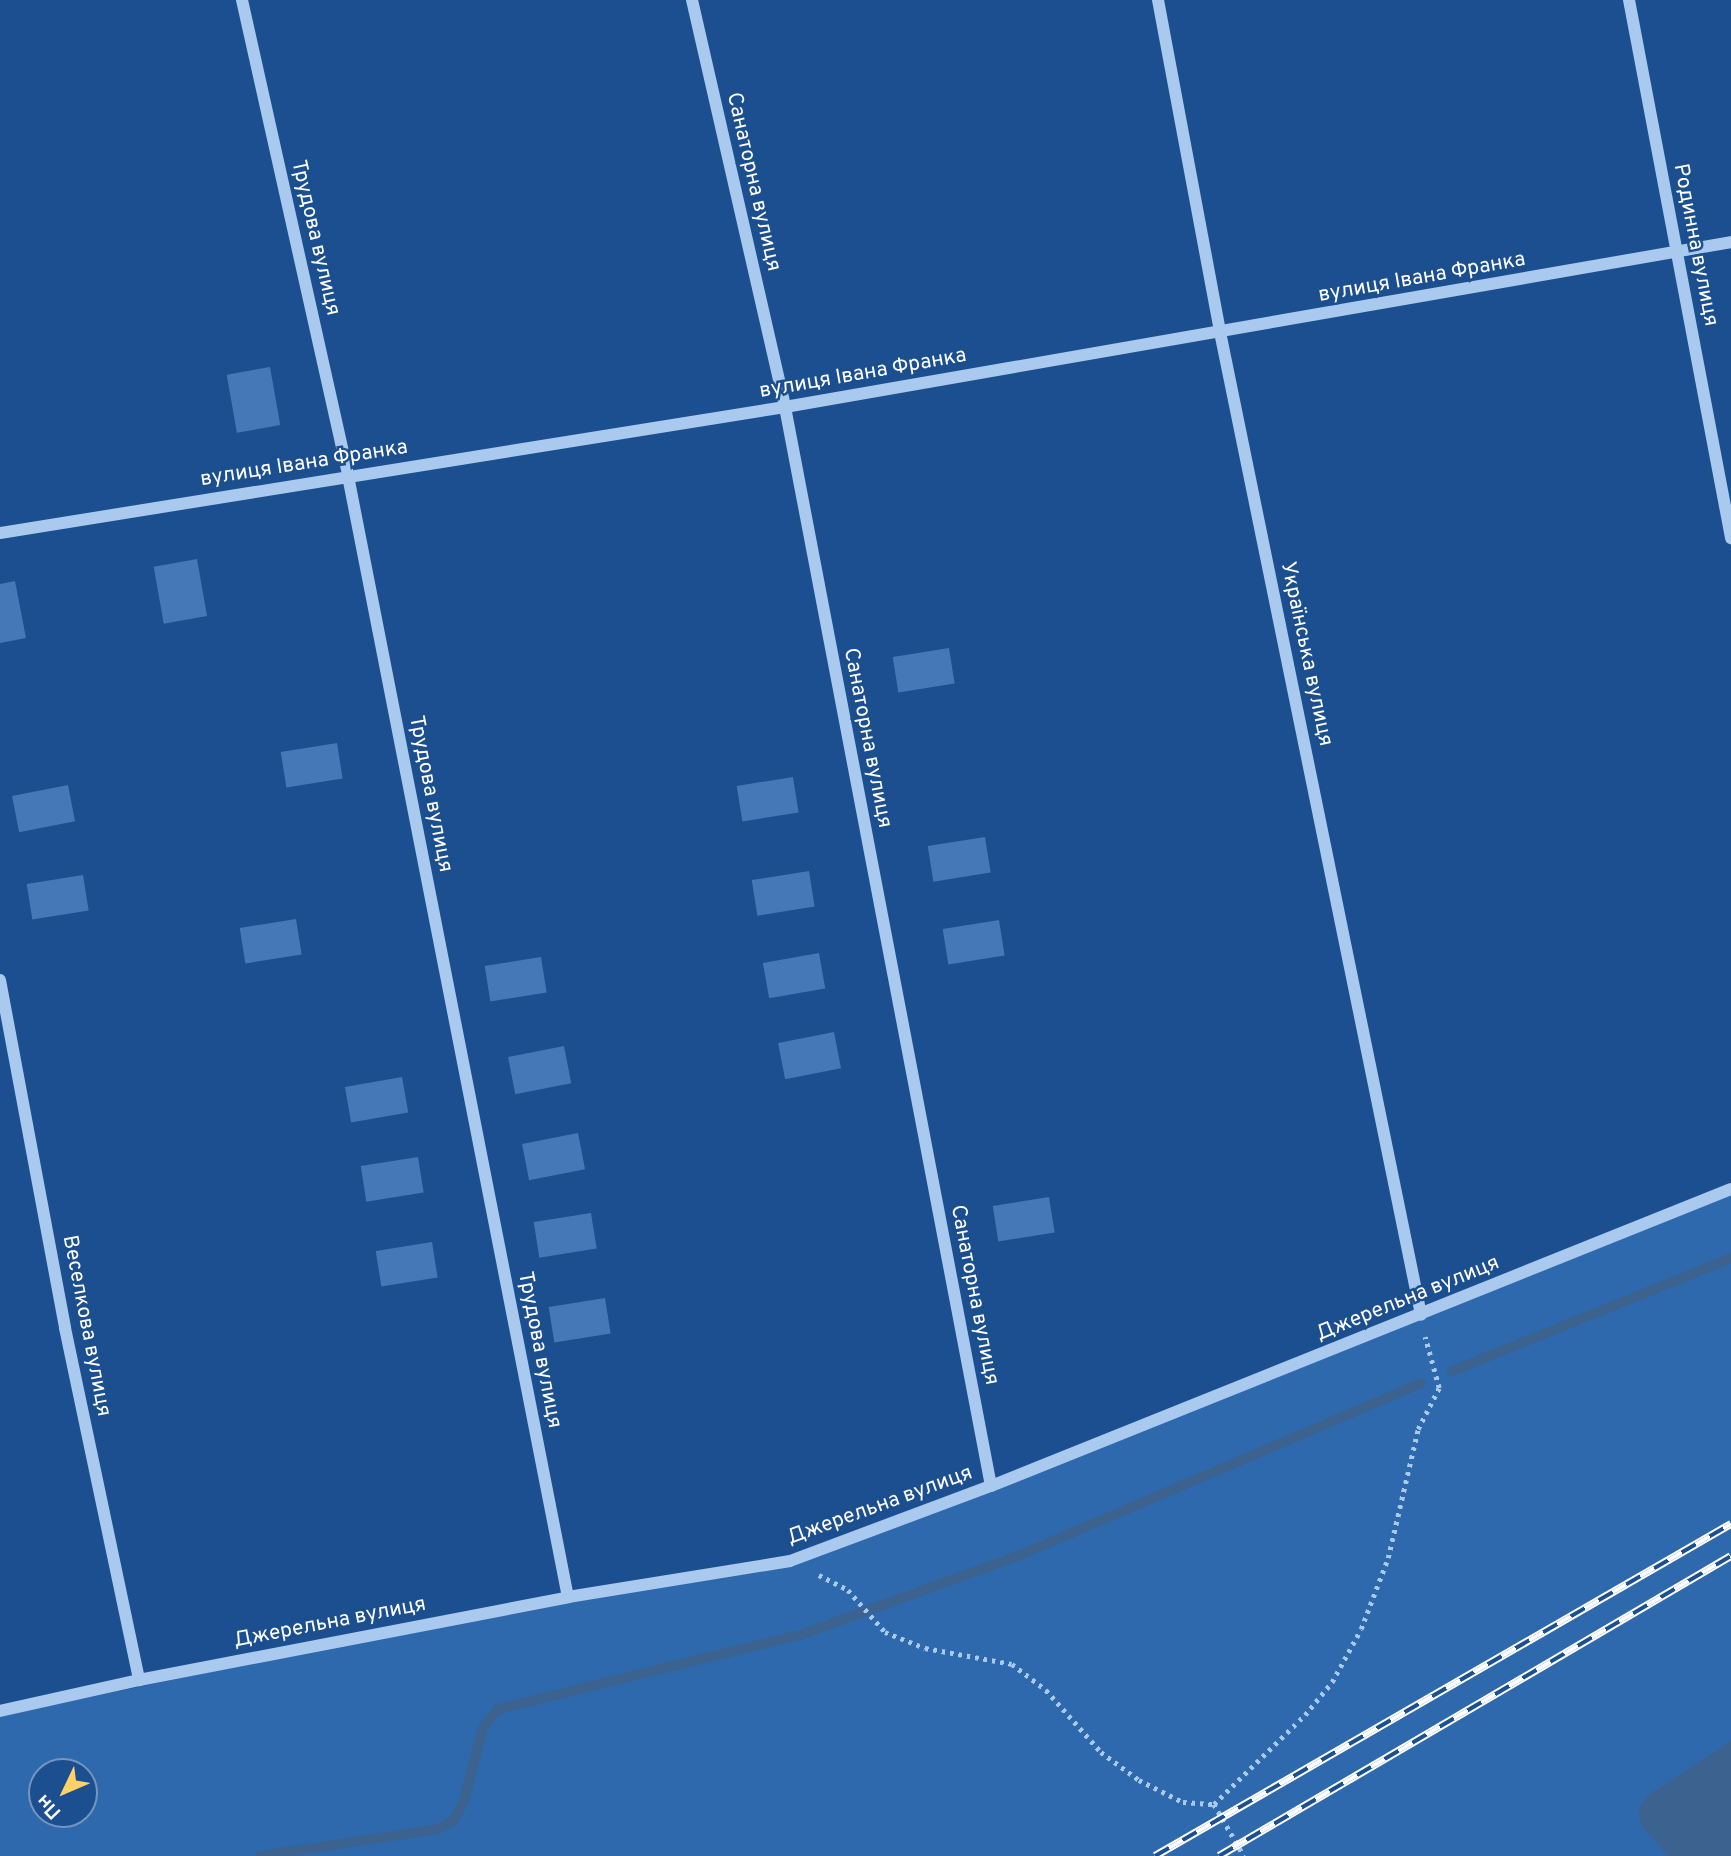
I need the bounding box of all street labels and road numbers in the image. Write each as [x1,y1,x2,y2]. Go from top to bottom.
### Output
street label: Санаторна вулиця [720,90,786,274]
street label: Трудова вулиця [285,158,345,318]
street label: Родинна вулиця [1667,162,1723,328]
street label: вулиця Івана Франка [1317,247,1527,309]
street label: вулиця Івана Франка [758,343,968,405]
street label: вулиця Івана Франка [198,435,410,493]
street label: Українська вулиця [1274,559,1338,749]
street label: Санаторна вулиця [837,646,897,830]
street label: Трудова вулиця [402,714,458,874]
street label: Санаторна вулиця [944,1203,1004,1387]
street label: Веселкова вулиця [56,1233,116,1419]
street label: Джерельна вулиця [1313,1251,1503,1347]
street label: Трудова вулиця [511,1270,567,1430]
street label: Джерельна вулиця [784,1461,976,1551]
street label: Джерельна вулиця [232,1592,428,1654]

